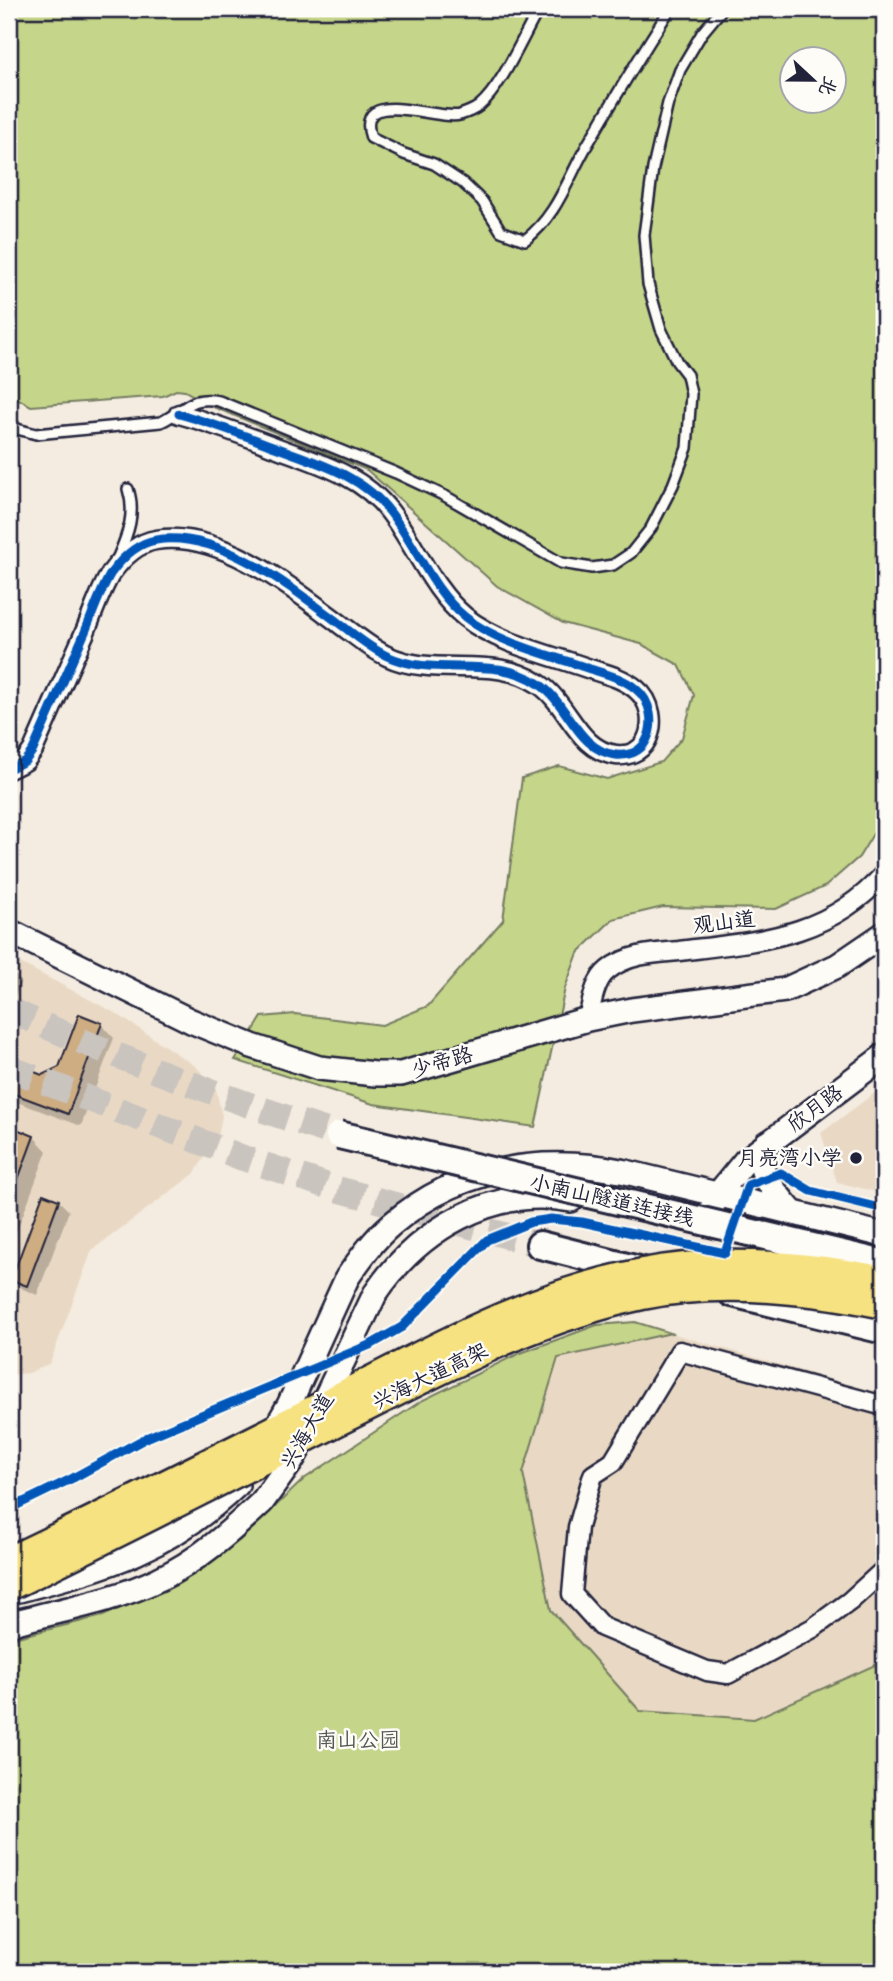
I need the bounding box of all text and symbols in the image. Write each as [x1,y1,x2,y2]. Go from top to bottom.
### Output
north arrow [778,46,848,116]
text: 北 [813,73,843,99]
street label: 观山道 [691,905,757,940]
street label: 少帝路 [408,1041,476,1084]
street label: 欣月路 [782,1079,849,1138]
place label: 月亮湾小学 [737,1145,842,1172]
marker: 月亮湾小学 [848,1150,864,1166]
street label: 小南山隧道连接线 [527,1168,697,1233]
street label: 兴海大道高架 [368,1337,493,1416]
street label: 兴海大道 [275,1388,340,1474]
park label: 南山公园 [316,1727,400,1754]

